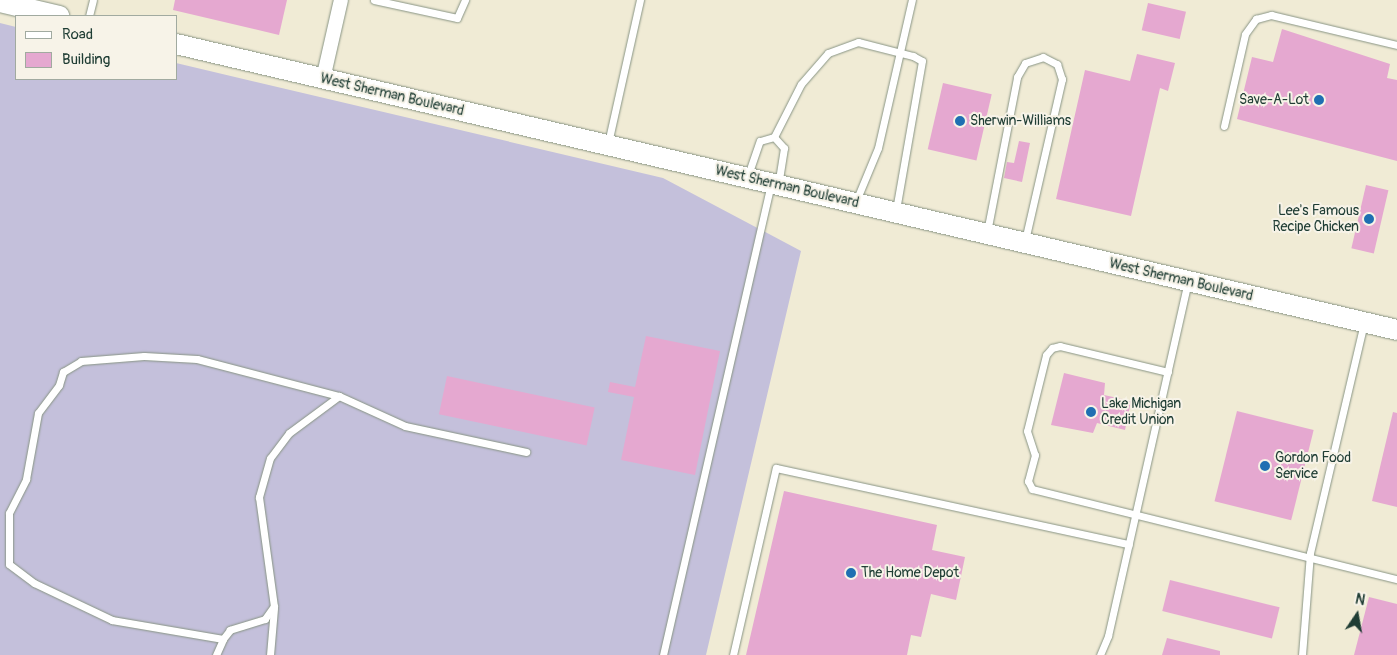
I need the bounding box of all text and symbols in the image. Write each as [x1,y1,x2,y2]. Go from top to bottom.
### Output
legend [15,15,178,80]
text: Road [62,25,93,44]
text: Building [62,50,110,69]
street label: West Sherman Boulevard [318,70,466,120]
place label: Save-A-Lot [1239,92,1309,108]
marker: Save-A-Lot [1313,94,1325,106]
place label: Sherwin-Williams [970,113,1071,129]
marker: Sherwin-Williams [954,115,966,127]
street label: West Sherman Boulevard [713,162,861,212]
place label: Lee's Famous Recipe Chicken [1273,203,1359,236]
marker: Lee's Famous Recipe Chicken [1363,213,1375,225]
street label: West Sherman Boulevard [1107,255,1255,305]
place label: Lake Michigan Credit Union [1101,396,1181,428]
marker: Lake Michigan Credit Union [1085,406,1097,418]
place label: Gordon Food Service [1275,450,1351,482]
marker: Gordon Food Service [1259,460,1271,472]
place label: The Home Depot [861,565,959,581]
marker: The Home Depot [845,567,857,579]
north arrow [1332,590,1382,640]
text: N [1354,591,1367,609]

